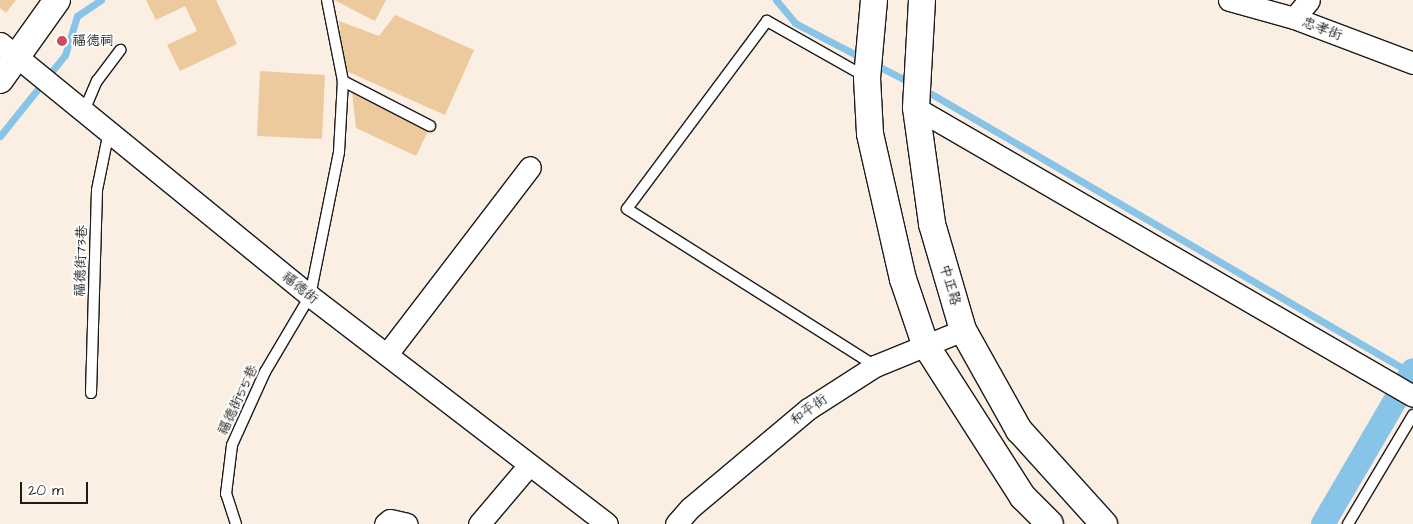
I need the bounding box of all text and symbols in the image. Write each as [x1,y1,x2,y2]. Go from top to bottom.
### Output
street label: 忠孝街 [1299,14,1345,44]
place label: 福德祠 [72,33,114,49]
marker: 福德祠 [56,35,68,47]
street label: 福德街73巷 [71,225,91,297]
street label: 中正路 [936,262,964,308]
street label: 福德街 [278,268,322,308]
street label: 福德街55巷 [214,362,262,438]
street label: 和平街 [787,391,831,429]
scale bar [22,472,90,504]
text: 20 m [28,480,64,501]

